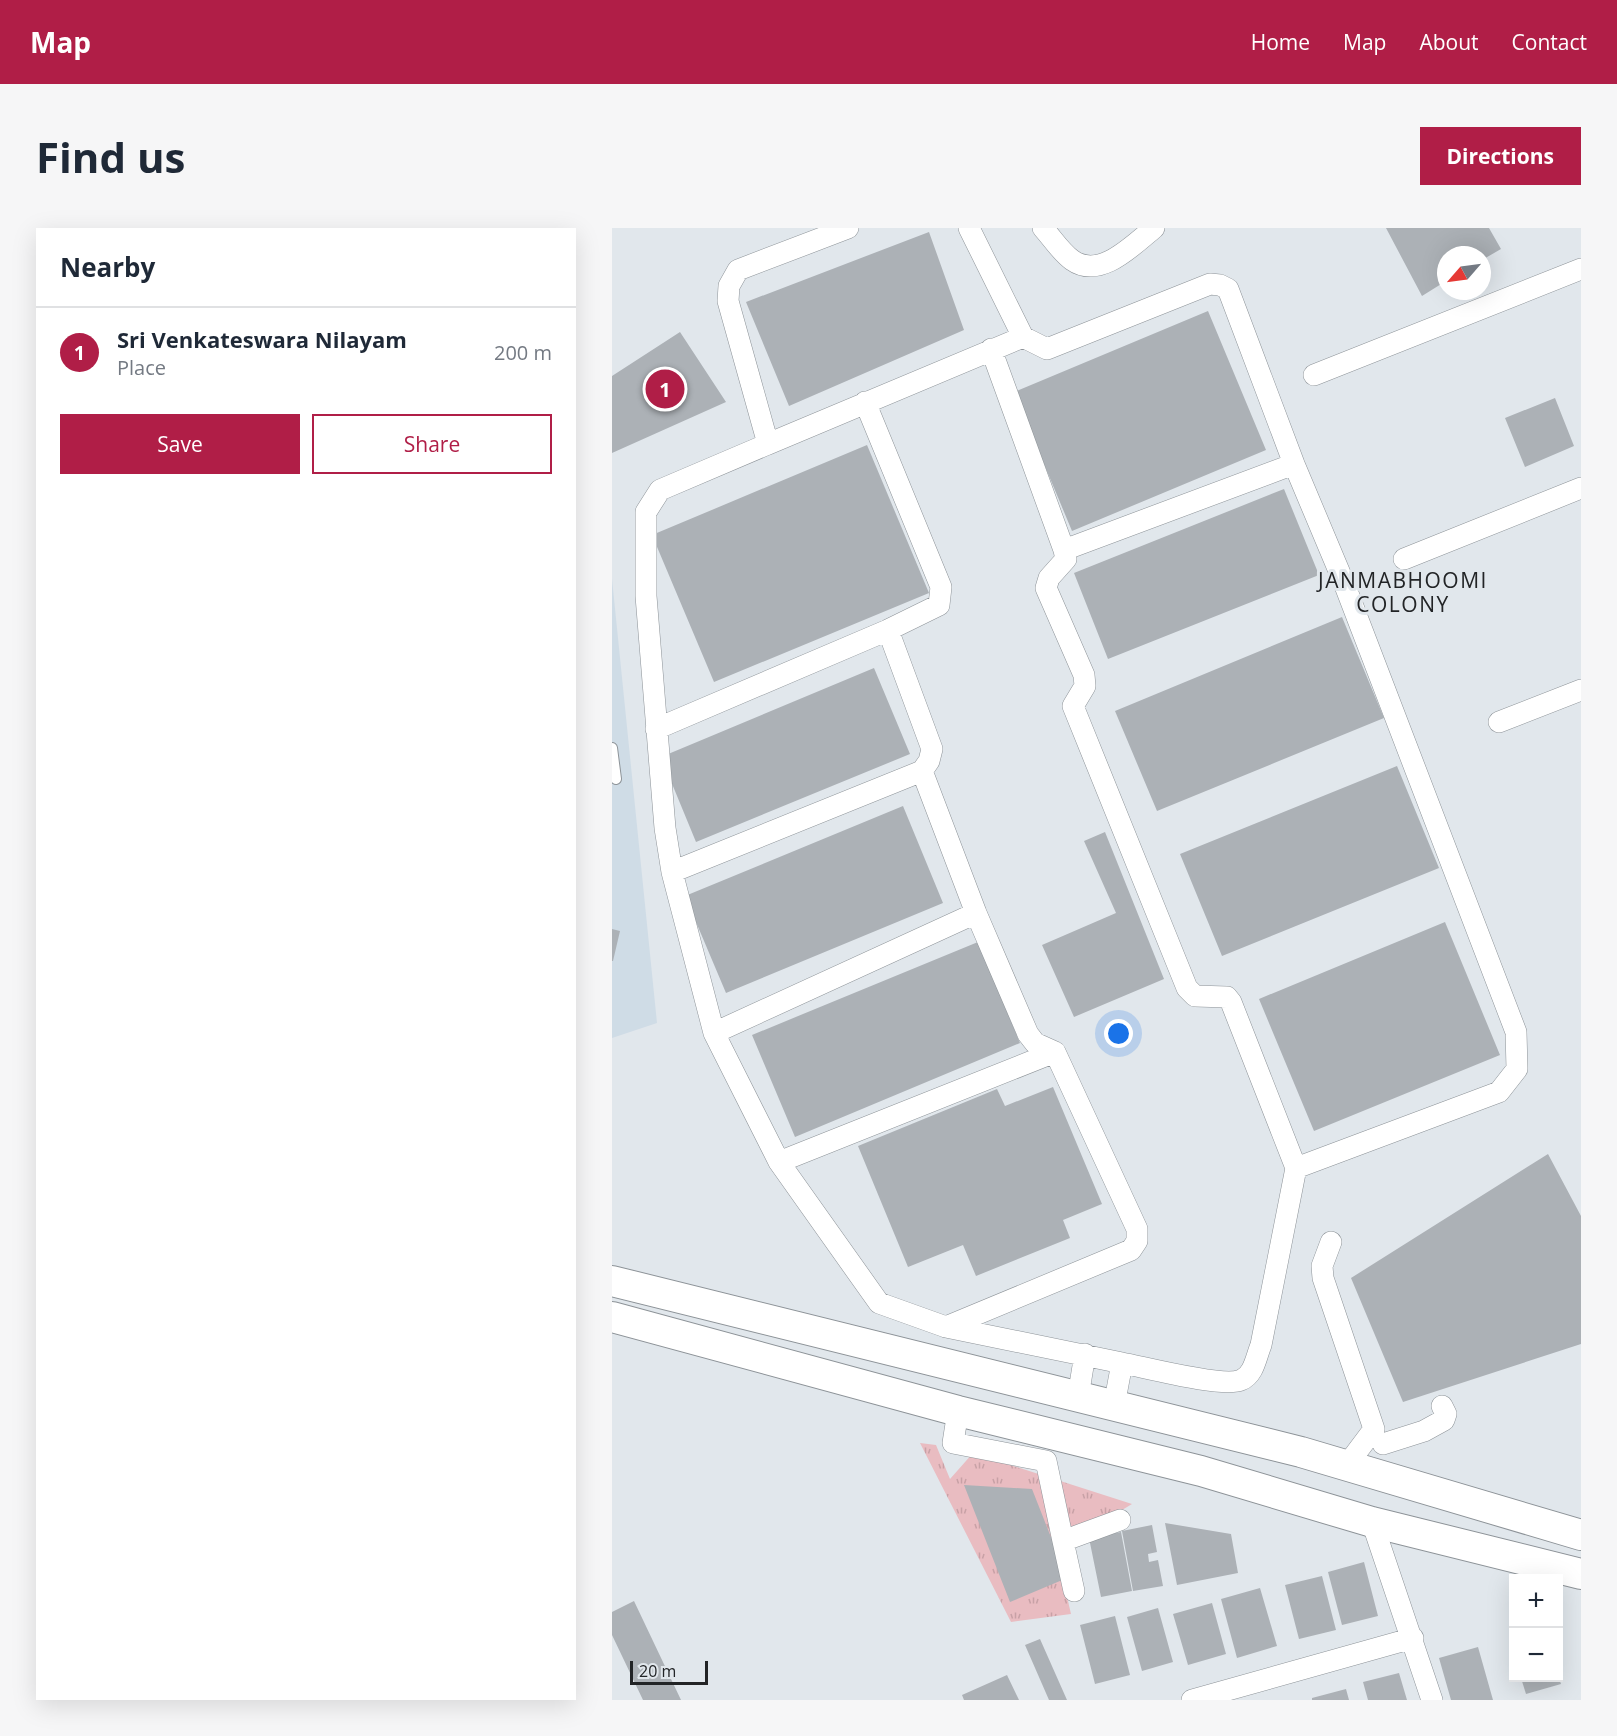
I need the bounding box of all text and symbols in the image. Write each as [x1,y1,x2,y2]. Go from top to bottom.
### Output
text: Map [30,23,91,61]
text: Home [1251,28,1310,56]
text: Map [1343,28,1386,56]
text: About [1419,28,1479,56]
text: Contact [1512,28,1587,56]
button: Directions [1420,127,1581,185]
text: Find us [36,128,185,185]
north arrow [1437,246,1491,300]
text: Nearby [60,249,155,285]
text: Sri Venkateswara Nilayam [117,324,407,354]
text: 1 [74,339,85,366]
text: 200 m [494,339,552,366]
text: Place [117,354,166,381]
pin: 1 [646,366,684,412]
button: Save [60,414,300,474]
button: Share [312,414,552,474]
district label: JANMABHOOMI COLONY [1316,566,1488,618]
your location [1104,1019,1133,1048]
map controls [1509,1574,1563,1682]
button: + [1509,1574,1563,1628]
button: − [1509,1628,1563,1682]
scale bar [630,1658,708,1686]
text: 20 m [639,1660,676,1682]

